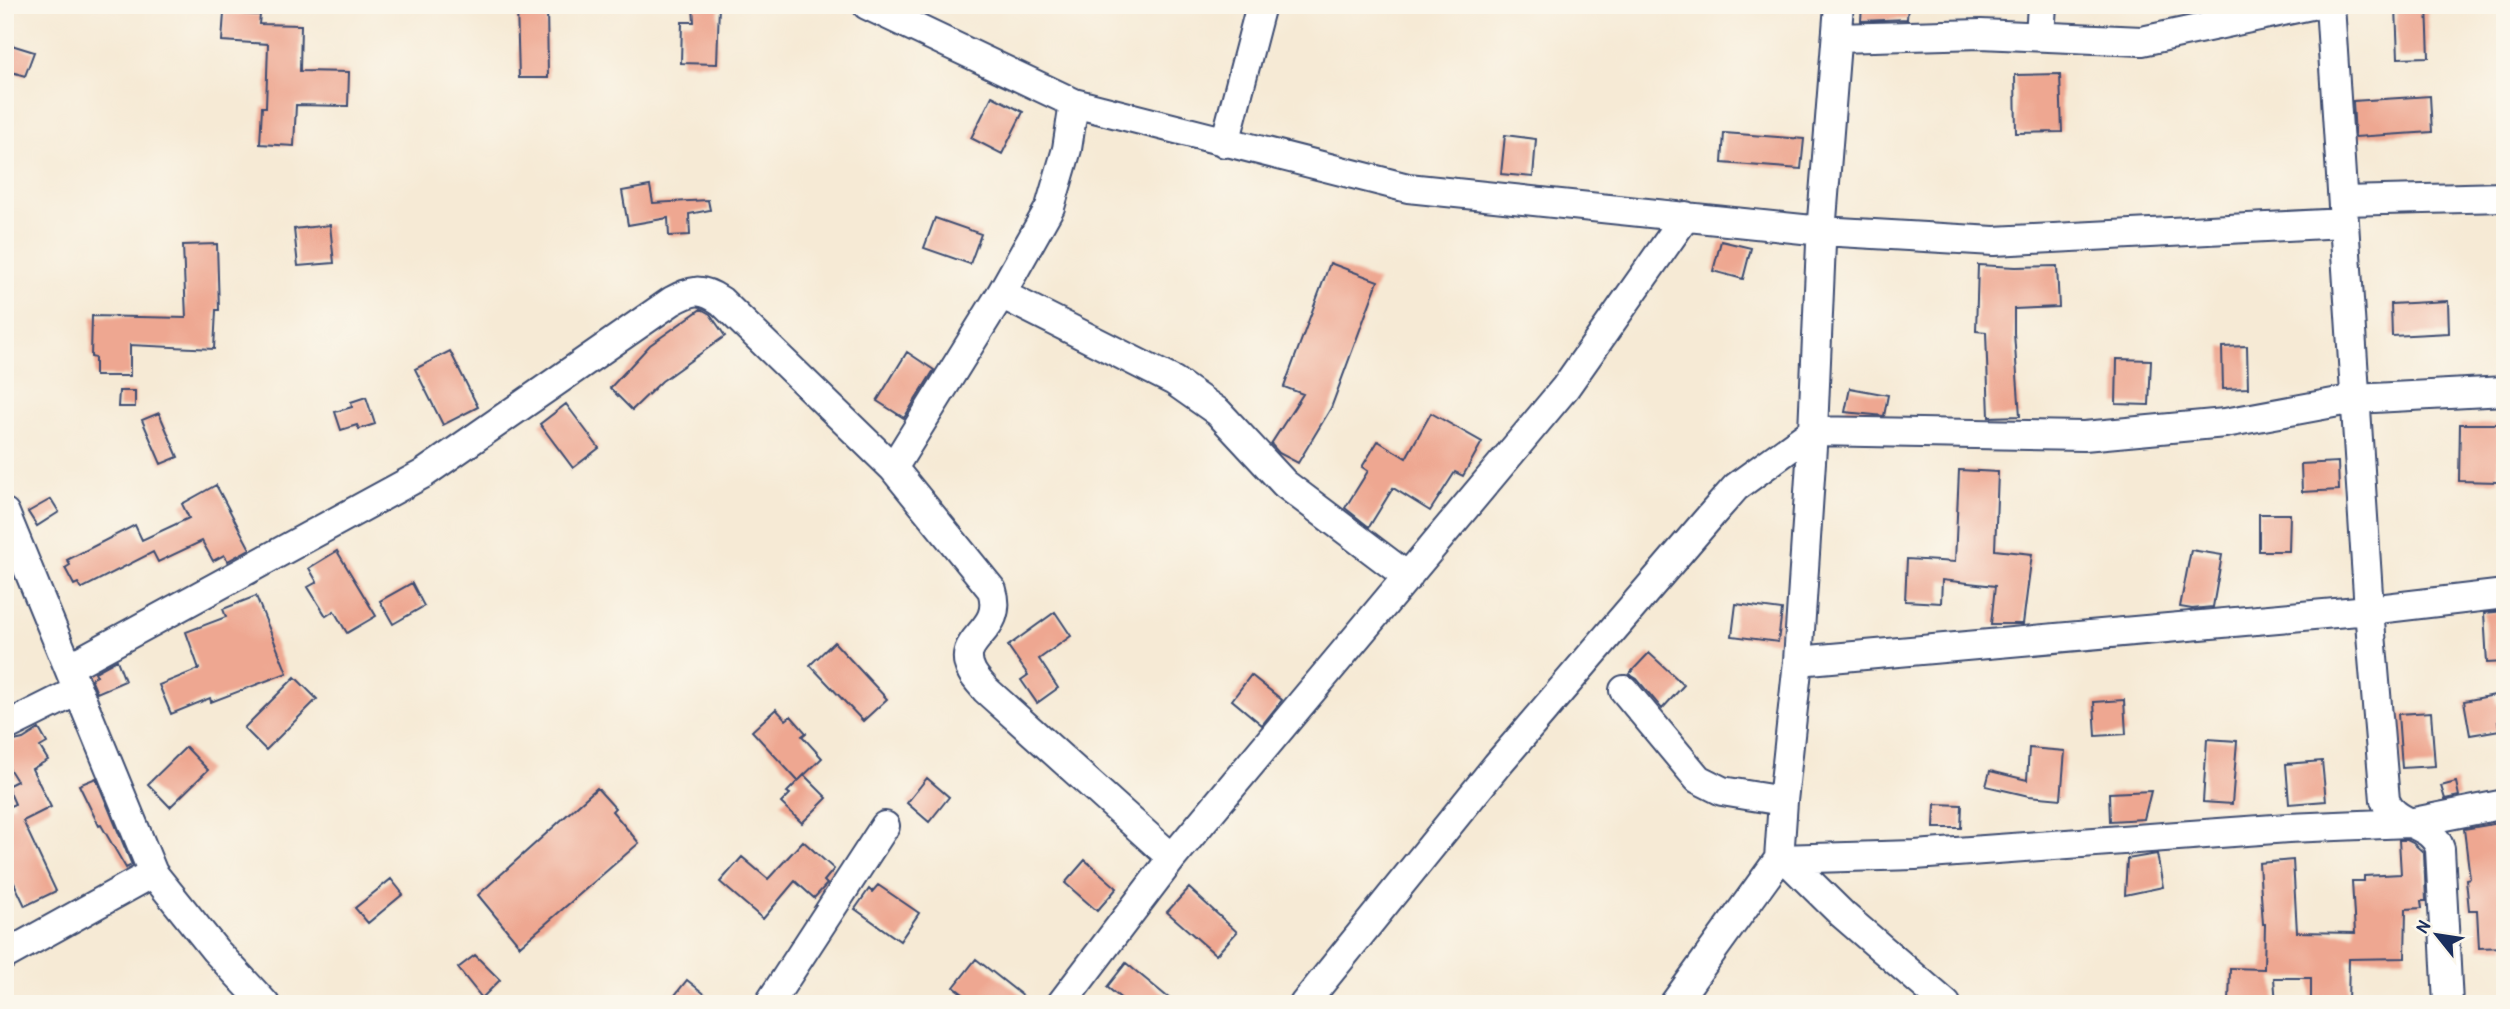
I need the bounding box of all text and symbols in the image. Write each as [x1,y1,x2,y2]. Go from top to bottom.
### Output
north arrow [2402,900,2472,970]
text: N [2408,916,2436,937]

